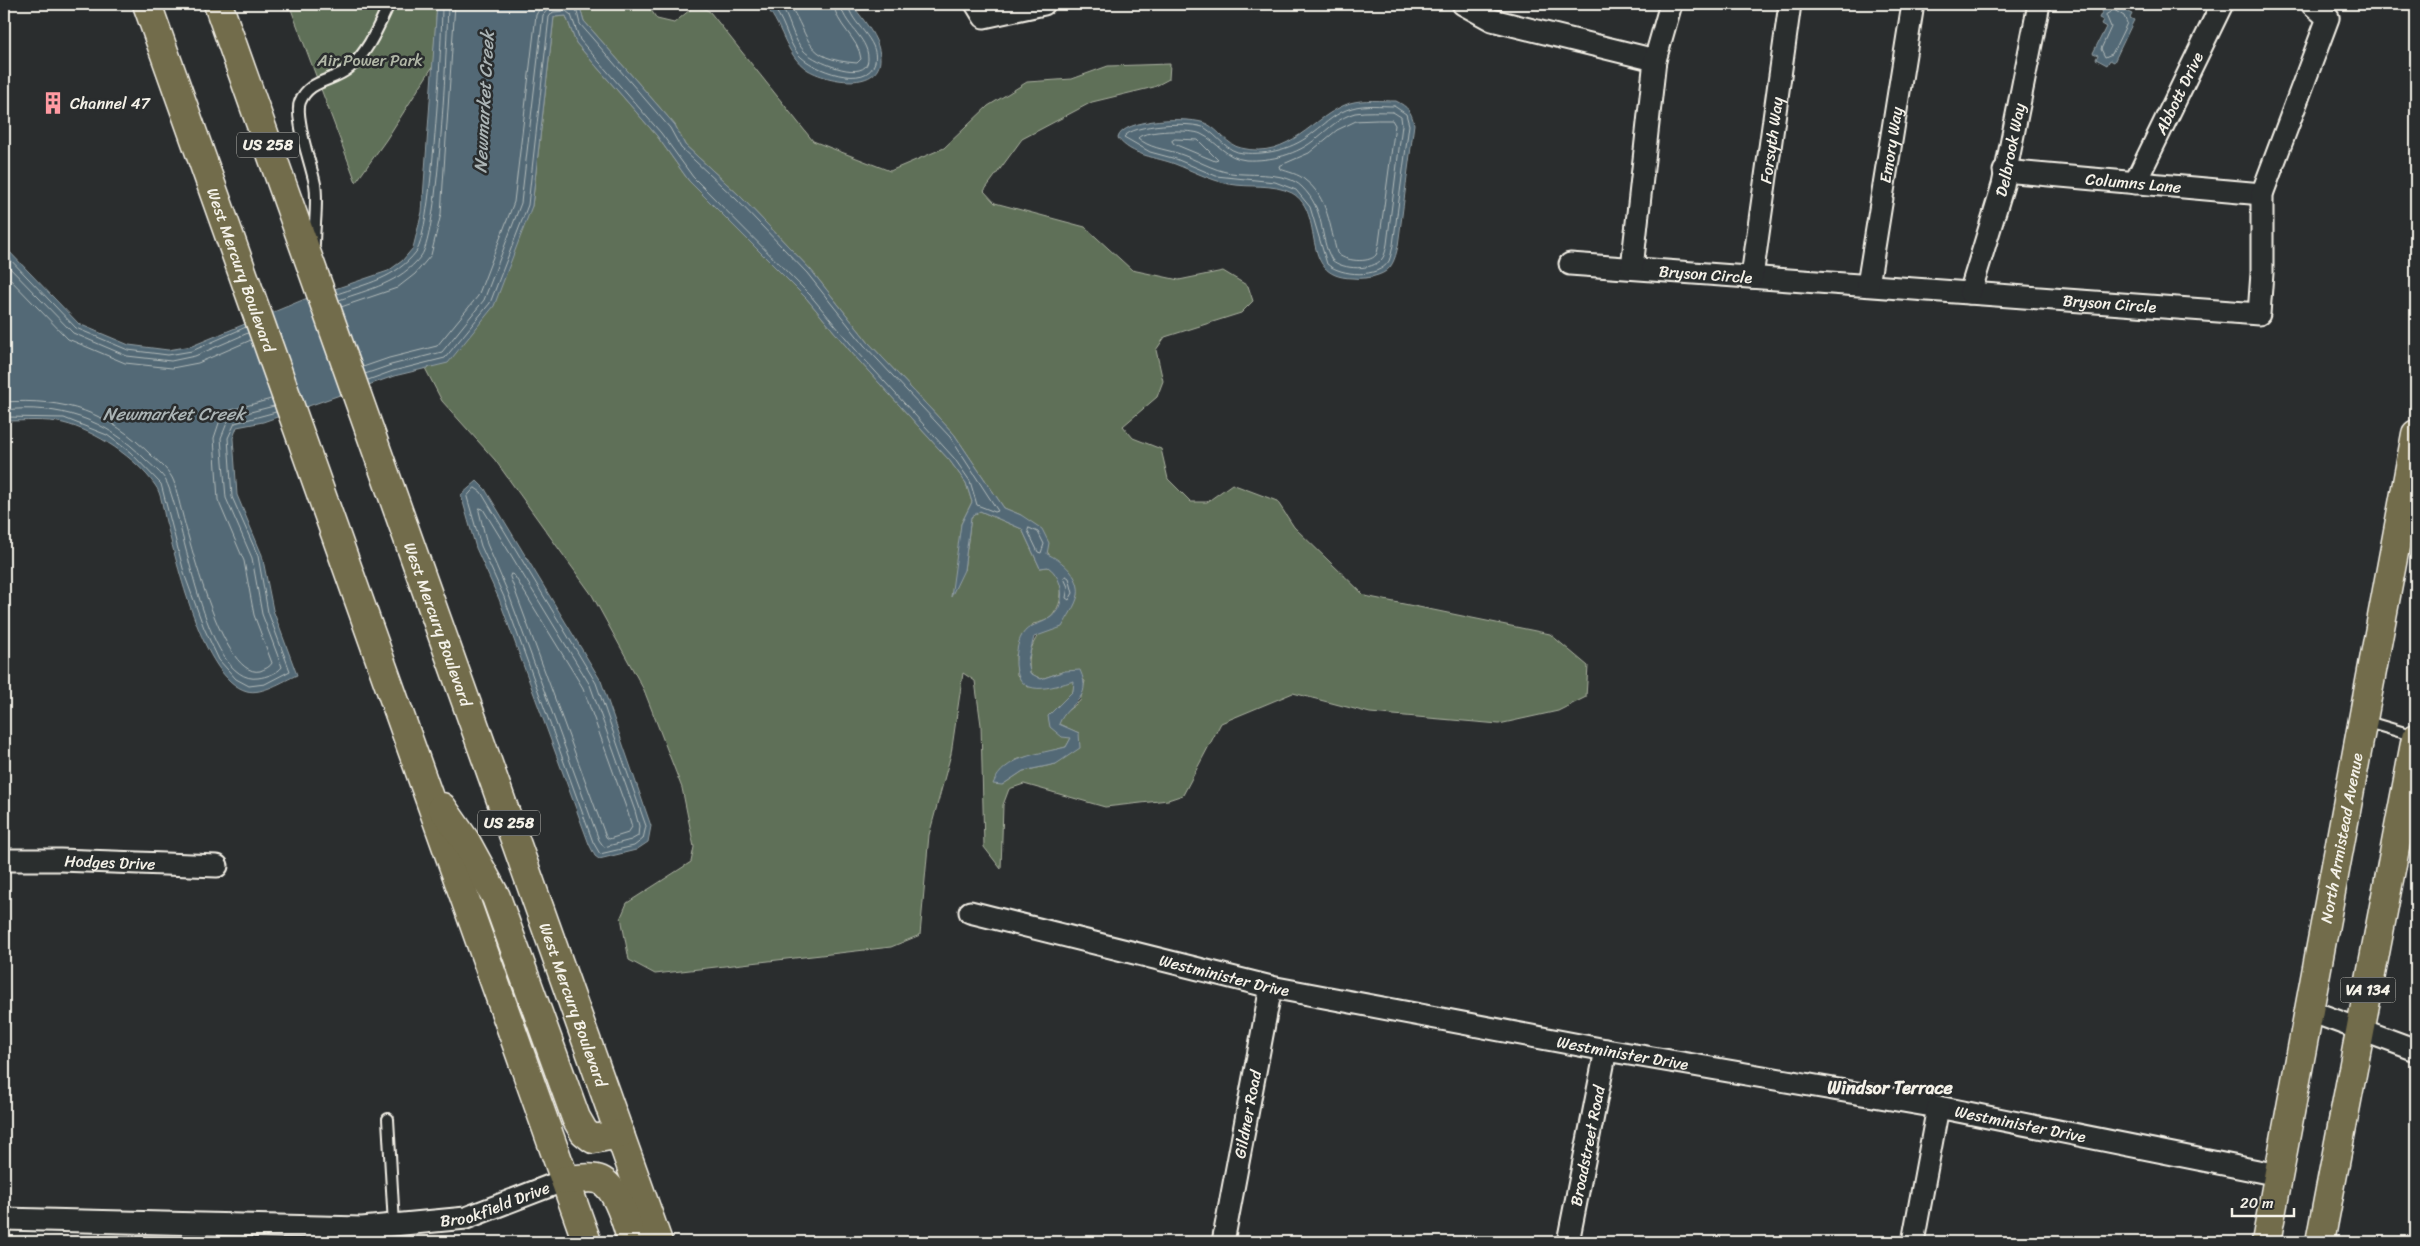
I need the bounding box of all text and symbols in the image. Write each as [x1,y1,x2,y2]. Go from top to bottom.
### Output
water label: Newmarket Creek [464,28,504,174]
park label: Air Power Park [316,46,423,75]
street label: Abbott Drive [2146,46,2211,140]
place label: Channel 47 [70,89,151,118]
building icon: Channel 47 [40,90,66,116]
street label: Forsyth Way [1751,94,1792,185]
street label: Delbrook Way [1986,100,2034,200]
street label: Emory Way [1870,104,1911,185]
road number: US 258 [237,132,299,158]
street label: Columns Lane [2084,164,2183,201]
street label: West Mercury Boulevard [199,183,285,357]
street label: Bryson Circle [1658,256,1754,292]
street label: Bryson Circle [2062,285,2158,321]
water label: Newmarket Creek [103,398,247,430]
street label: West Mercury Boulevard [396,538,481,712]
street label: North Armistead Avenue [2311,750,2371,925]
road number: US 258 [478,810,540,836]
street label: Hodges Drive [64,846,156,878]
street label: West Mercury Boulevard [531,918,617,1092]
street label: Westminister Drive [1156,945,1292,1005]
road number: VA 134 [2340,978,2396,1002]
street label: Westminister Drive [1554,1027,1691,1078]
street label: Gildner Road [1225,1066,1270,1161]
district label: Windsor Terrace [1827,1072,1954,1104]
street label: Broadstreet Road [1561,1082,1613,1209]
street label: Westminister Drive [1952,1096,2089,1151]
street label: Brookfield Drive [439,1173,554,1235]
scale bar [2232,1186,2295,1218]
text: 20 m [2240,1190,2274,1216]

